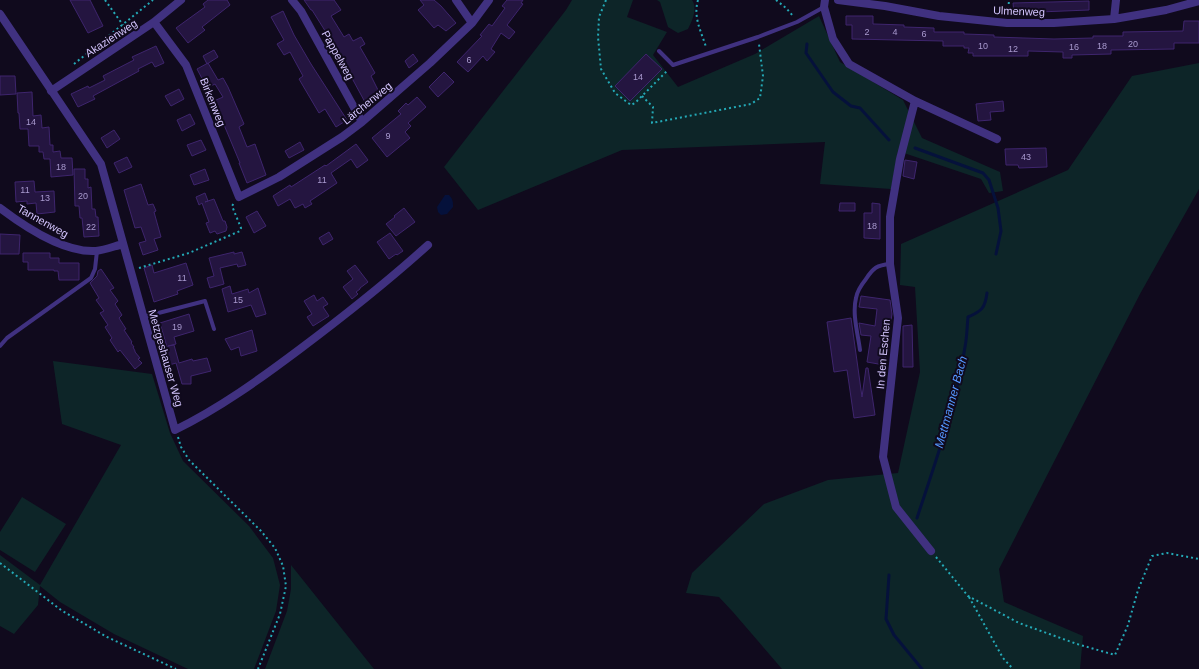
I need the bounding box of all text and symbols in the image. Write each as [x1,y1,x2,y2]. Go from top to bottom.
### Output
street label: Ulmenweg [993,4,1045,18]
street label: Akazienweg [83,17,139,59]
house number: 2 [864,27,870,37]
house number: 4 [892,27,898,37]
street label: Pappelweg [320,28,356,82]
house number: 6 [921,29,927,39]
house number: 20 [1128,39,1138,49]
house number: 10 [978,41,988,51]
house number: 18 [1097,41,1107,51]
house number: 16 [1069,42,1079,52]
house number: 12 [1008,44,1018,54]
house number: 6 [466,55,472,65]
house number: 14 [633,72,643,82]
street label: Birkenweg [198,76,228,128]
street label: Lärchenweg [340,79,394,127]
house number: 14 [26,117,36,127]
house number: 9 [385,131,391,141]
house number: 43 [1021,152,1031,162]
house number: 18 [56,162,66,172]
house number: 11 [317,175,327,185]
house number: 11 [20,185,30,195]
house number: 20 [78,191,88,201]
house number: 13 [40,193,50,203]
street label: Tannenweg [15,202,71,240]
house number: 18 [867,221,877,231]
house number: 22 [86,222,96,232]
house number: 11 [177,273,187,283]
house number: 15 [233,295,243,305]
street label: Metzgeshauser Weg [146,308,186,408]
street label: In den Eschen [874,318,892,390]
house number: 19 [172,322,182,332]
water label: Mettmanner Bach [932,354,970,450]

